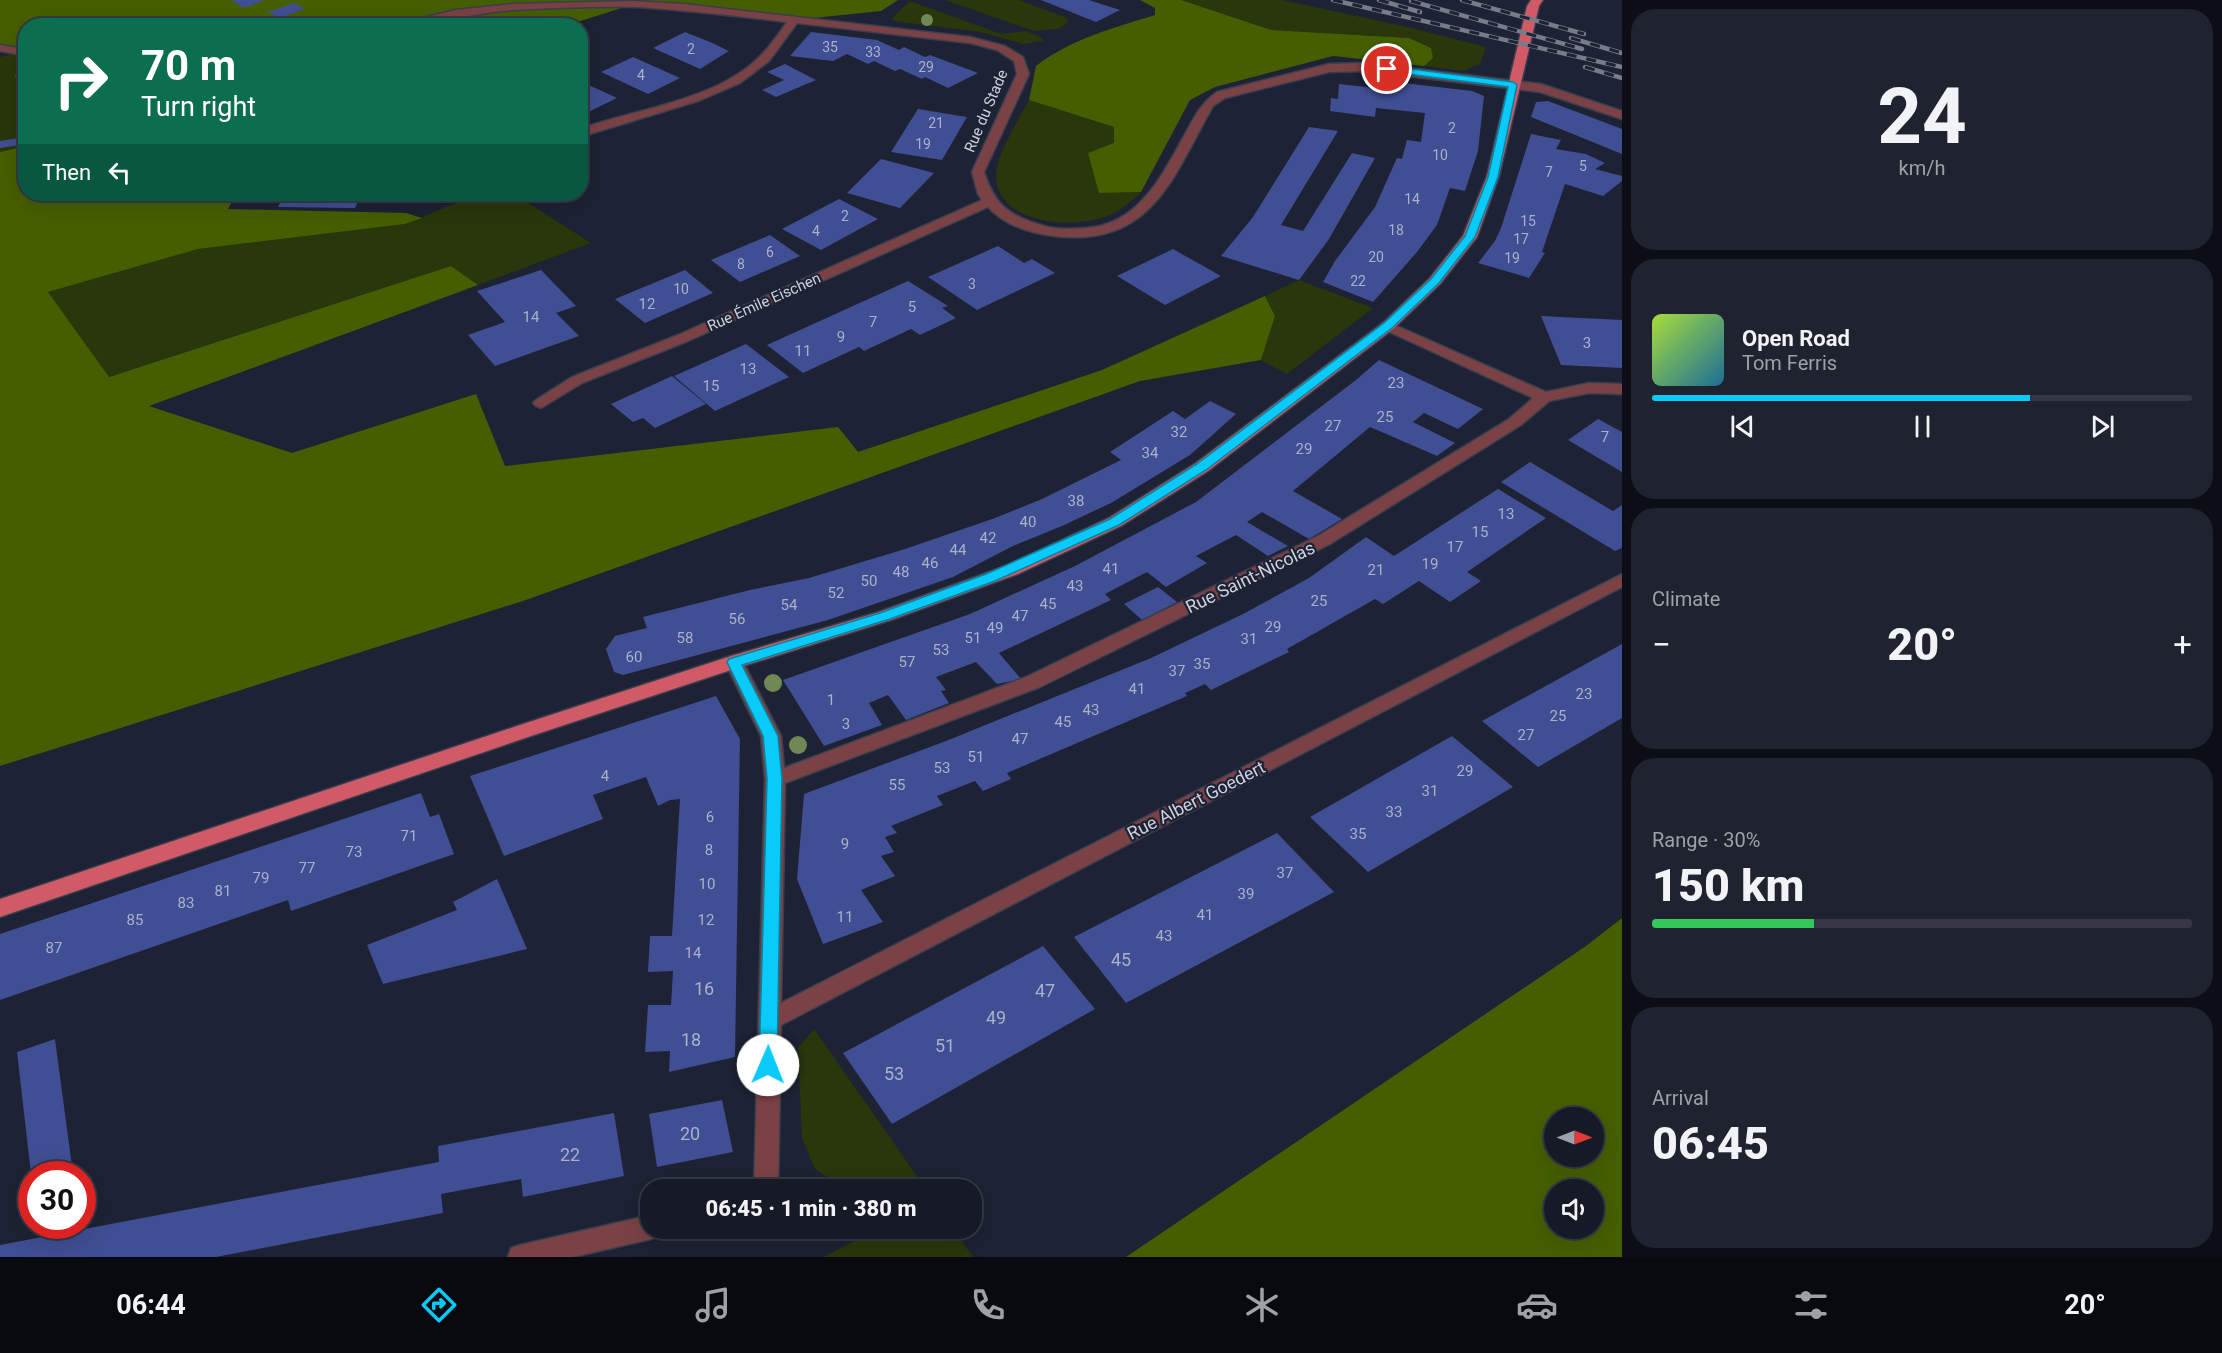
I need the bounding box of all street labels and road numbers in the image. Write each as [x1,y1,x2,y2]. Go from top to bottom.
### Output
street label: Rue du Stade [961,67,1011,155]
street label: Rue Émile Eischen [705,269,823,335]
street label: Rue Saint-Nicolas [1182,537,1318,617]
street label: Rue Albert Goedert [1124,756,1269,844]

